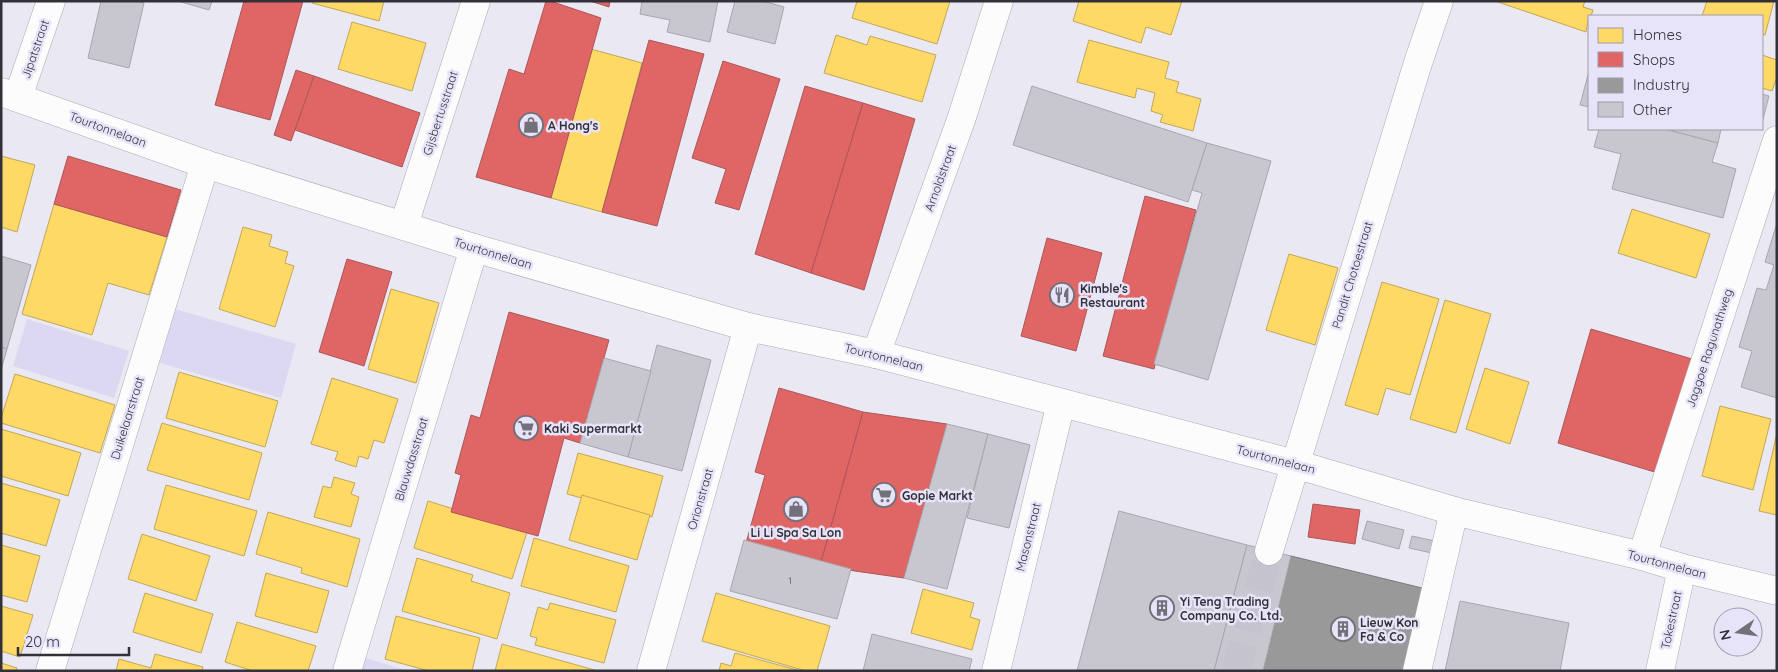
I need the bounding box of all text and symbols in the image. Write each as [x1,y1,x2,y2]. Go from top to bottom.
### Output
legend [1588,15,1763,130]
street label: Jipatstraat [18,18,52,80]
text: Homes [1633,25,1682,44]
text: Shops [1633,50,1675,69]
street label: Gijsbertusstraat [419,69,461,157]
text: Industry [1633,75,1690,94]
text: Other [1633,100,1673,119]
street label: Tourtonnelaan [67,108,149,150]
shop icon: A Hong's [518,112,544,138]
place label: A Hong's [548,118,598,133]
street label: Arnoldstraat [921,143,959,213]
street label: Pandit Chotoestraat [1329,220,1375,330]
street label: Tourtonnelaan [452,234,534,272]
place label: Kimble's Restaurant [1080,281,1145,310]
restaurant icon: Kimble's Restaurant [1049,282,1075,308]
street label: Jaggoe Ragunathweg [1683,287,1735,409]
street label: Tourtonnelaan [843,340,925,374]
street label: Duikelaarstraat [107,375,147,461]
street label: Blauwdasstraat [391,415,431,503]
supermarket icon: Kaki Supermarkt [513,415,539,441]
place label: Kaki Supermarkt [544,421,642,436]
street label: Tourtonnelaan [1235,441,1317,477]
street label: Orionstraat [684,466,716,532]
supermarket icon: Gopie Markt [871,482,897,508]
place label: Gopie Markt [902,488,973,503]
shop icon: Li Li Spa Sa Lon [783,496,809,522]
street label: Masonstraat [1012,501,1044,573]
place label: Li Li Spa Sa Lon [751,525,841,540]
street label: Tourtonnelaan [1626,546,1708,582]
house number: 1 [788,574,792,587]
street label: Tokestraat [1658,590,1684,650]
place label: Yi Teng Trading Company Co. Ltd. [1180,594,1282,623]
building icon: Yi Teng Trading Company Co. Ltd. [1149,595,1175,621]
north arrow [1713,607,1763,657]
place label: Lieuw Kon Fa & Co [1360,615,1419,644]
building icon: Lieuw Kon Fa & Co [1330,616,1356,642]
scale bar [18,624,129,656]
text: N [1715,628,1735,642]
text: 20 m [25,632,60,651]

